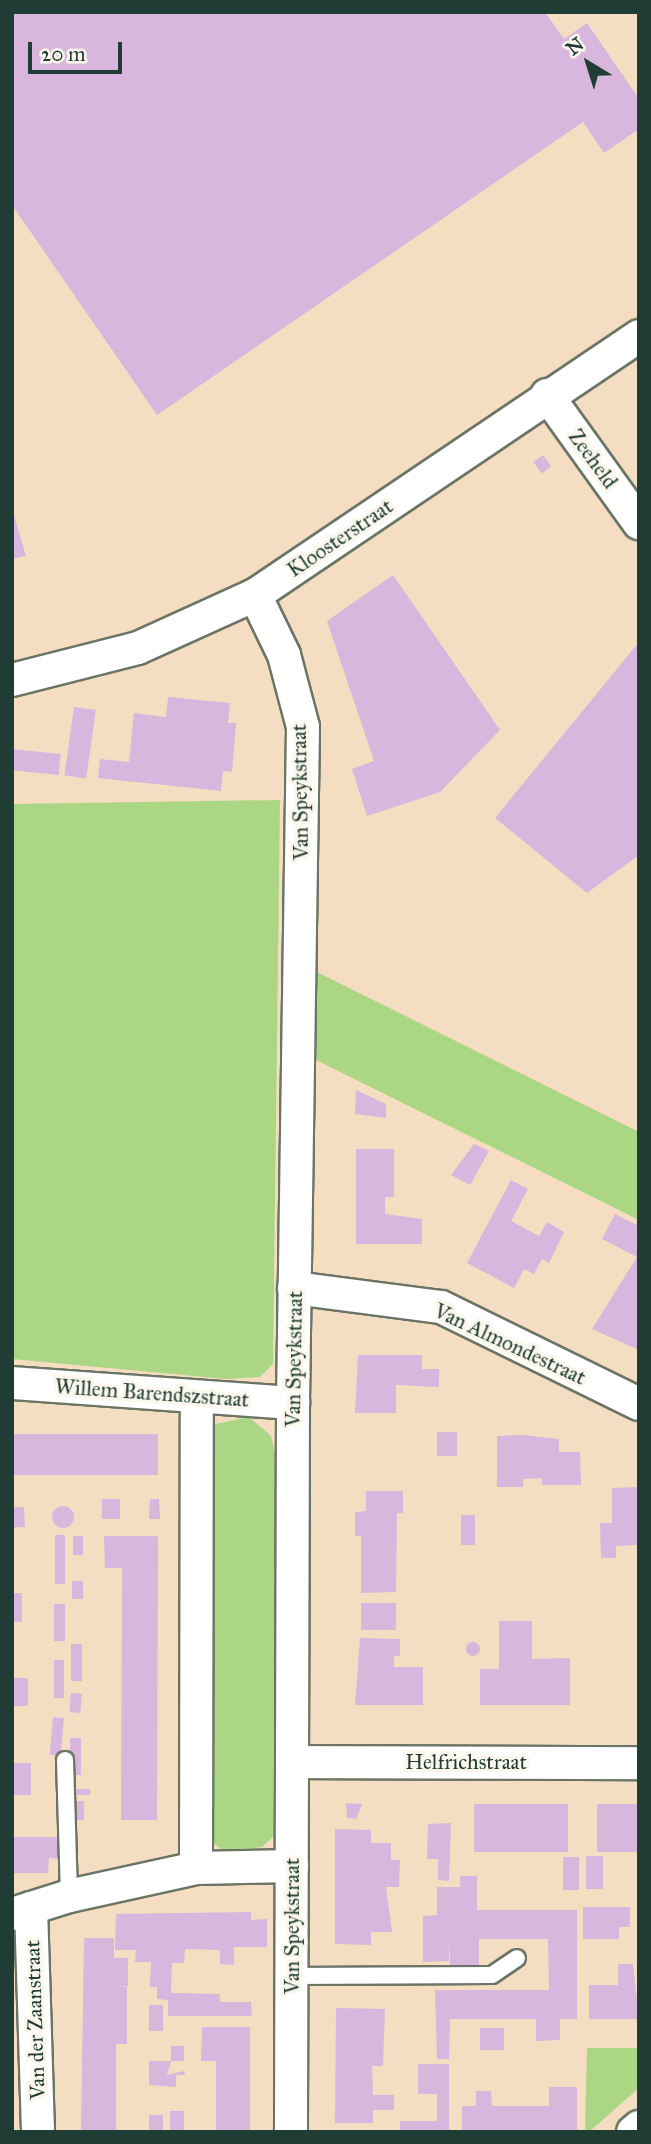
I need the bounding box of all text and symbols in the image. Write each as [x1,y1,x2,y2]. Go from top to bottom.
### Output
scale bar [32,28,126,72]
north arrow [553,28,623,98]
text: N [561,32,588,60]
text: 20 m [41,41,86,67]
street label: Zeeheld [563,424,623,494]
street label: Kloosterstraat [282,493,398,583]
street label: Van Speykstraat [286,724,314,860]
street label: Van Speykstraat [280,1291,308,1427]
street label: Van Almondestraat [430,1298,590,1390]
street label: Willem Barendszstraat [54,1374,250,1412]
street label: Helfrichstraat [405,1749,527,1775]
street label: Van Speykstraat [279,1858,305,1994]
street label: Van der Zaanstraat [20,1940,50,2100]

